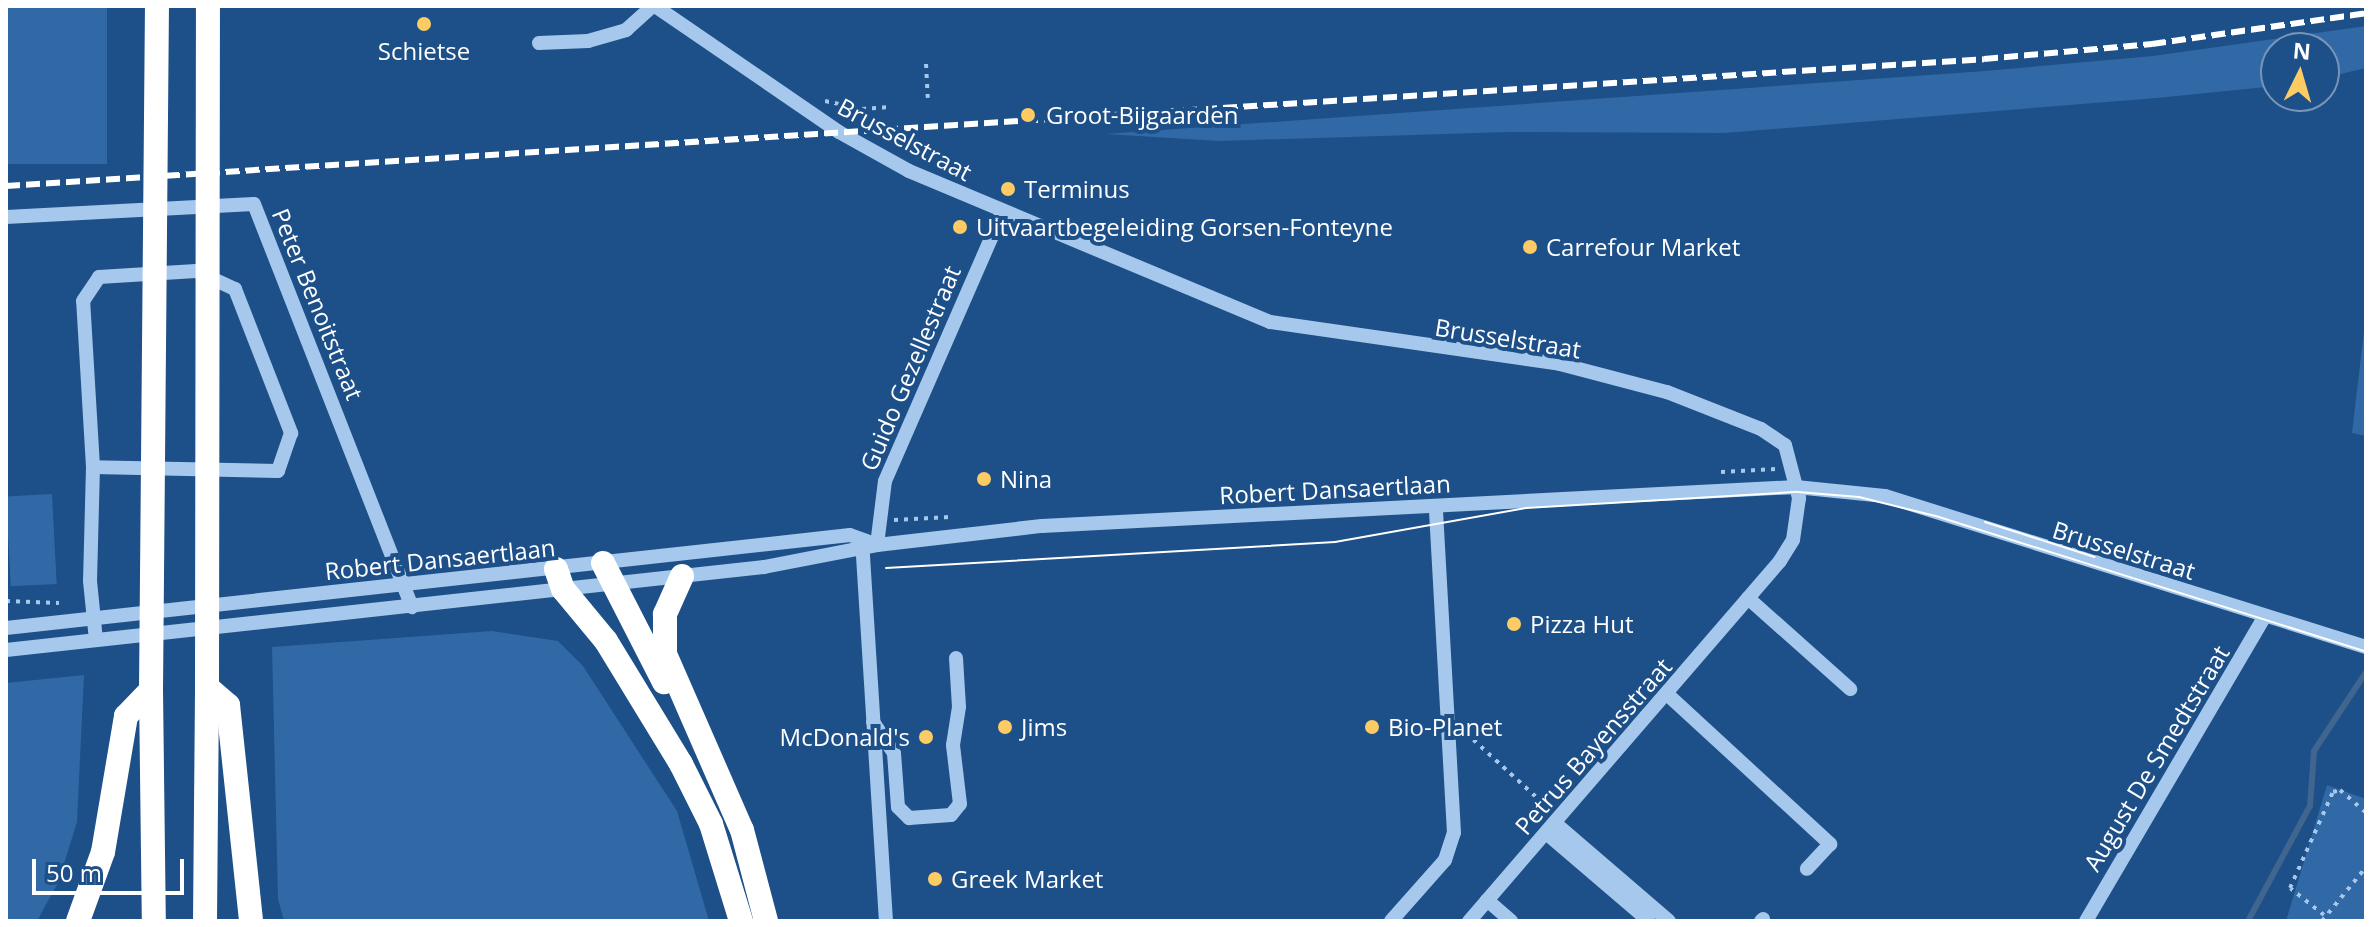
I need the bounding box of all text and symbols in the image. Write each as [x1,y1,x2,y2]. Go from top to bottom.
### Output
marker: Schietse [415,15,433,33]
north arrow [2260,32,2340,112]
text: N [2292,34,2312,66]
place label: Schietse [378,37,470,65]
street label: Brusselstraat [833,92,977,186]
place label: Groot-Bijgaarden [1046,101,1238,129]
marker: Groot-Bijgaarden [1017,104,1039,126]
place label: Terminus [1024,175,1130,203]
marker: Terminus [999,180,1017,198]
street label: Peter Benoitstraat [266,204,370,404]
place label: Uitvaartbegeleiding Gorsen-Fonteyne [976,213,1393,241]
marker: Uitvaartbegeleiding Gorsen-Fonteyne [951,218,969,236]
place label: Carrefour Market [1546,233,1740,261]
marker: Carrefour Market [1521,238,1539,256]
street label: Guido Gezellestraat [854,261,966,475]
street label: Brusselstraat [1433,312,1583,364]
place label: Nina [1000,465,1052,493]
street label: Robert Dansaertlaan [1219,469,1451,509]
marker: Nina [975,470,993,488]
street label: Brusselstraat [2049,515,2199,585]
street label: Robert Dansaertlaan [323,533,557,585]
place label: Pizza Hut [1530,610,1634,638]
marker: Pizza Hut [1505,615,1523,633]
street label: August De Smedtstraat [2077,640,2235,876]
street label: Petrus Bayensstraat [1509,652,1677,840]
place label: Jims [1021,713,1067,741]
place label: Bio-Planet [1388,713,1502,741]
marker: Jims [996,718,1014,736]
marker: Bio-Planet [1363,718,1381,736]
place label: McDonald's [780,723,910,751]
marker: McDonald's [917,728,935,746]
scale bar [36,843,188,893]
text: 50 m [46,856,102,889]
place label: Greek Market [951,865,1103,893]
marker: Greek Market [926,870,944,888]

